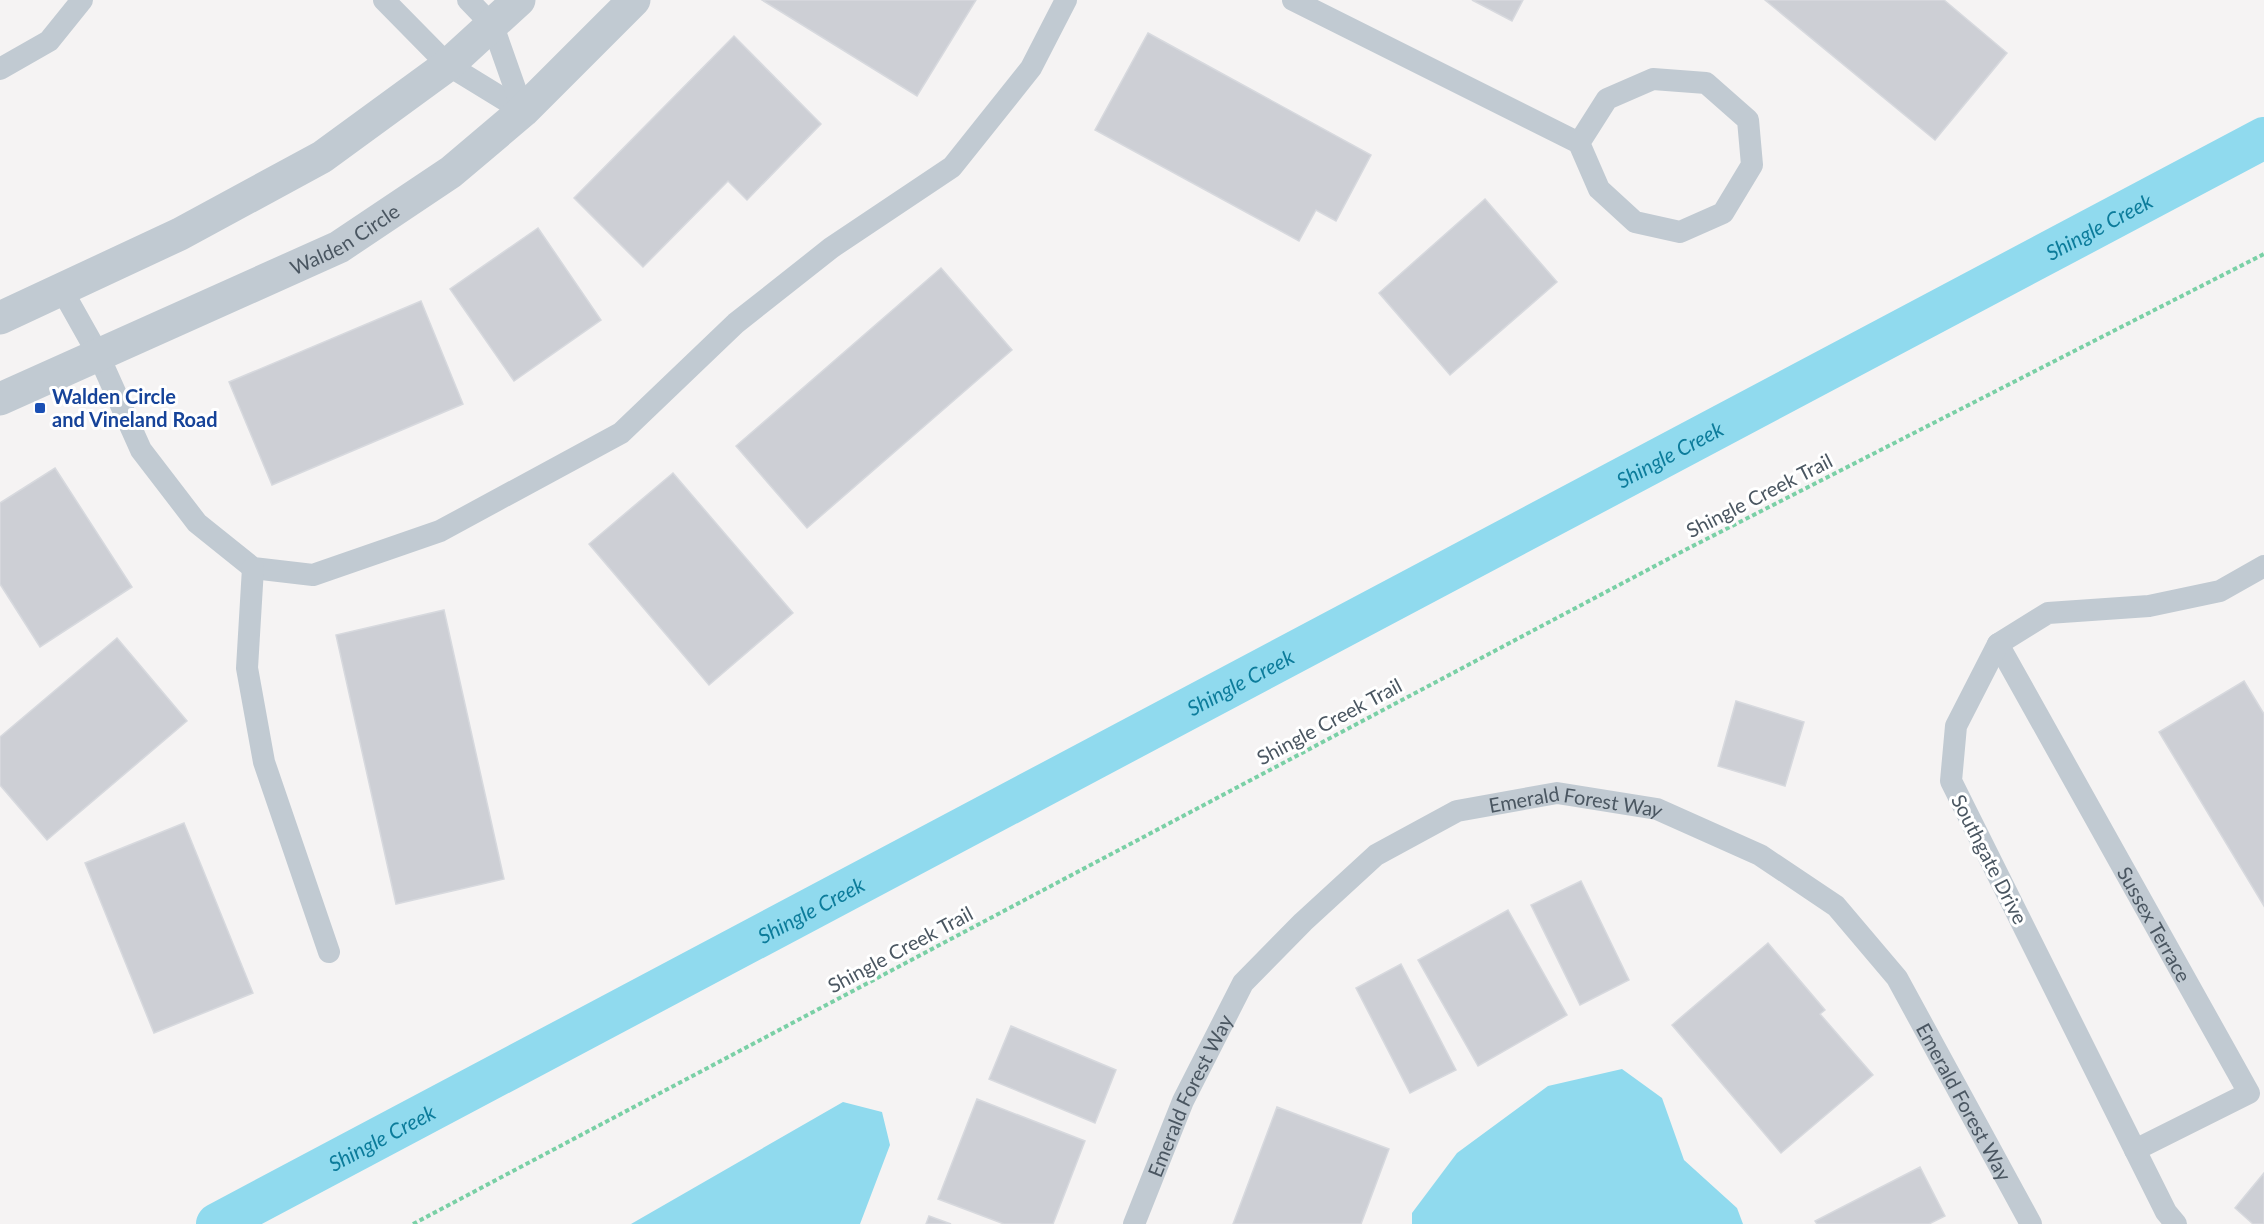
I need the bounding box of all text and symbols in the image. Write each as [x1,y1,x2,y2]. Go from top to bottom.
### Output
water label: Shingle Creek [2041,187,2157,264]
street label: Walden Circle [286,198,404,279]
place label: Walden Circle and Vineland Road [52,384,218,431]
marker: Walden Circle and Vineland Road [33,401,47,415]
water label: Shingle Creek [1612,414,1728,492]
street label: Shingle Creek Trail [1682,448,1836,542]
water label: Shingle Creek [1182,642,1299,720]
street label: Shingle Creek Trail [1252,673,1406,769]
street label: Emerald Forest Way [1487,781,1668,822]
street label: Southgate Drive [1947,790,2033,928]
street label: Sussex Terrace [2113,862,2196,986]
water label: Shingle Creek [753,870,869,948]
street label: Shingle Creek Trail [823,901,977,997]
street label: Emerald Forest Way [1142,1010,1237,1180]
street label: Emerald Forest Way [1912,1019,2017,1185]
water label: Shingle Creek [324,1098,440,1175]

